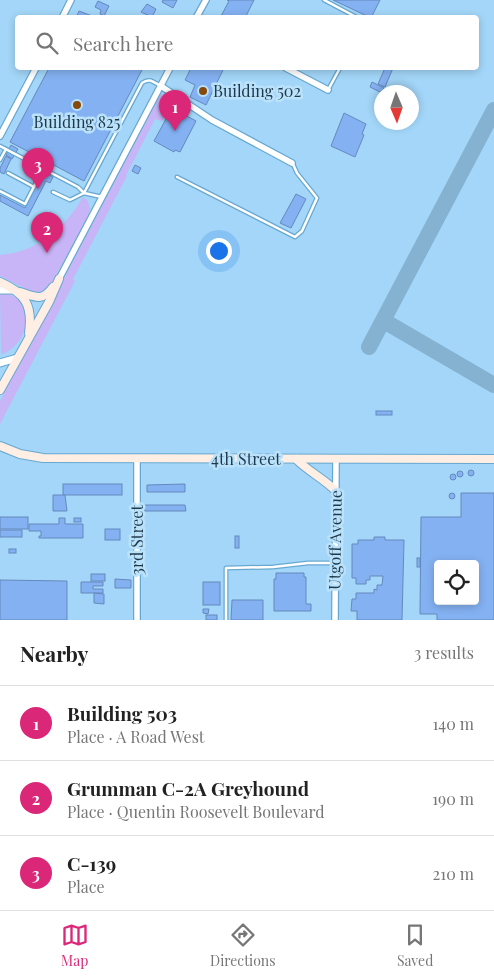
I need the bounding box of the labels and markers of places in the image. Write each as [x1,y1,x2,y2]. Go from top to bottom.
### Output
place label: Building 502 [213,80,301,101]
marker: Building 502 [197,85,209,97]
pin: 1 [159,90,191,131]
marker: Building 825 [71,99,83,111]
place label: Building 825 [34,111,120,132]
pin: 3 [22,148,54,189]
pin: 2 [31,212,63,253]

